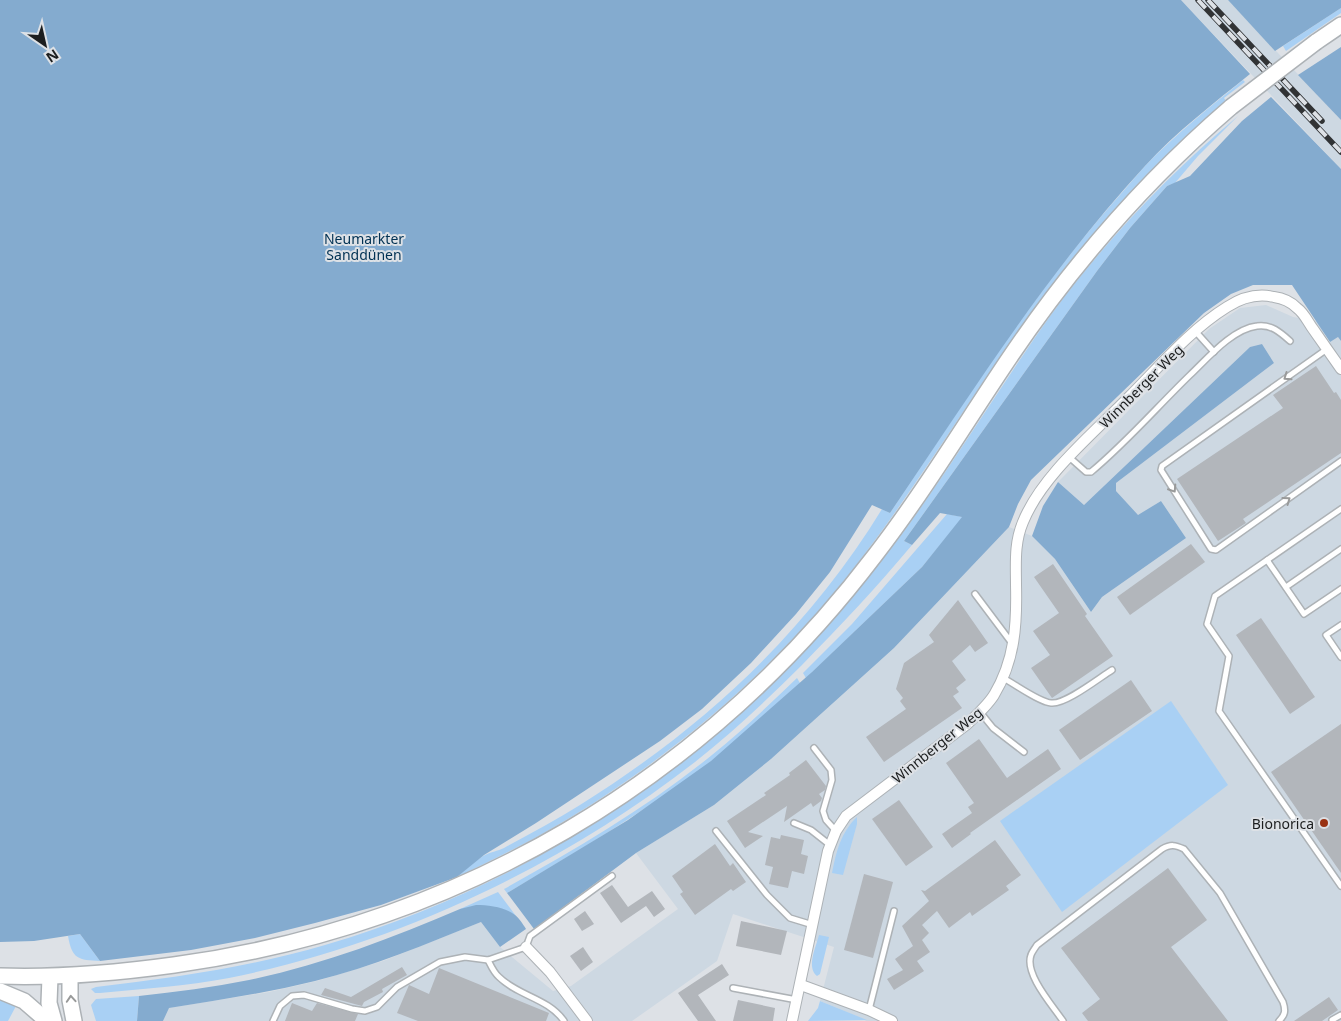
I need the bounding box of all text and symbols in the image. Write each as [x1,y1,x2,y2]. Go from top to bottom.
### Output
north arrow [20,20,70,70]
text: N [43,45,63,67]
park label: Neumarkter Sanddünen [324,229,404,264]
street label: Winnberger Weg [1095,340,1187,432]
one-way arrow [1283,371,1293,380]
one-way arrow [1167,484,1176,493]
one-way arrow [1281,497,1290,506]
street label: Winnberger Weg [888,703,986,787]
place label: Bionorica [1252,814,1314,833]
marker: Bionorica [1318,817,1330,829]
one-way arrow [65,994,76,1002]

